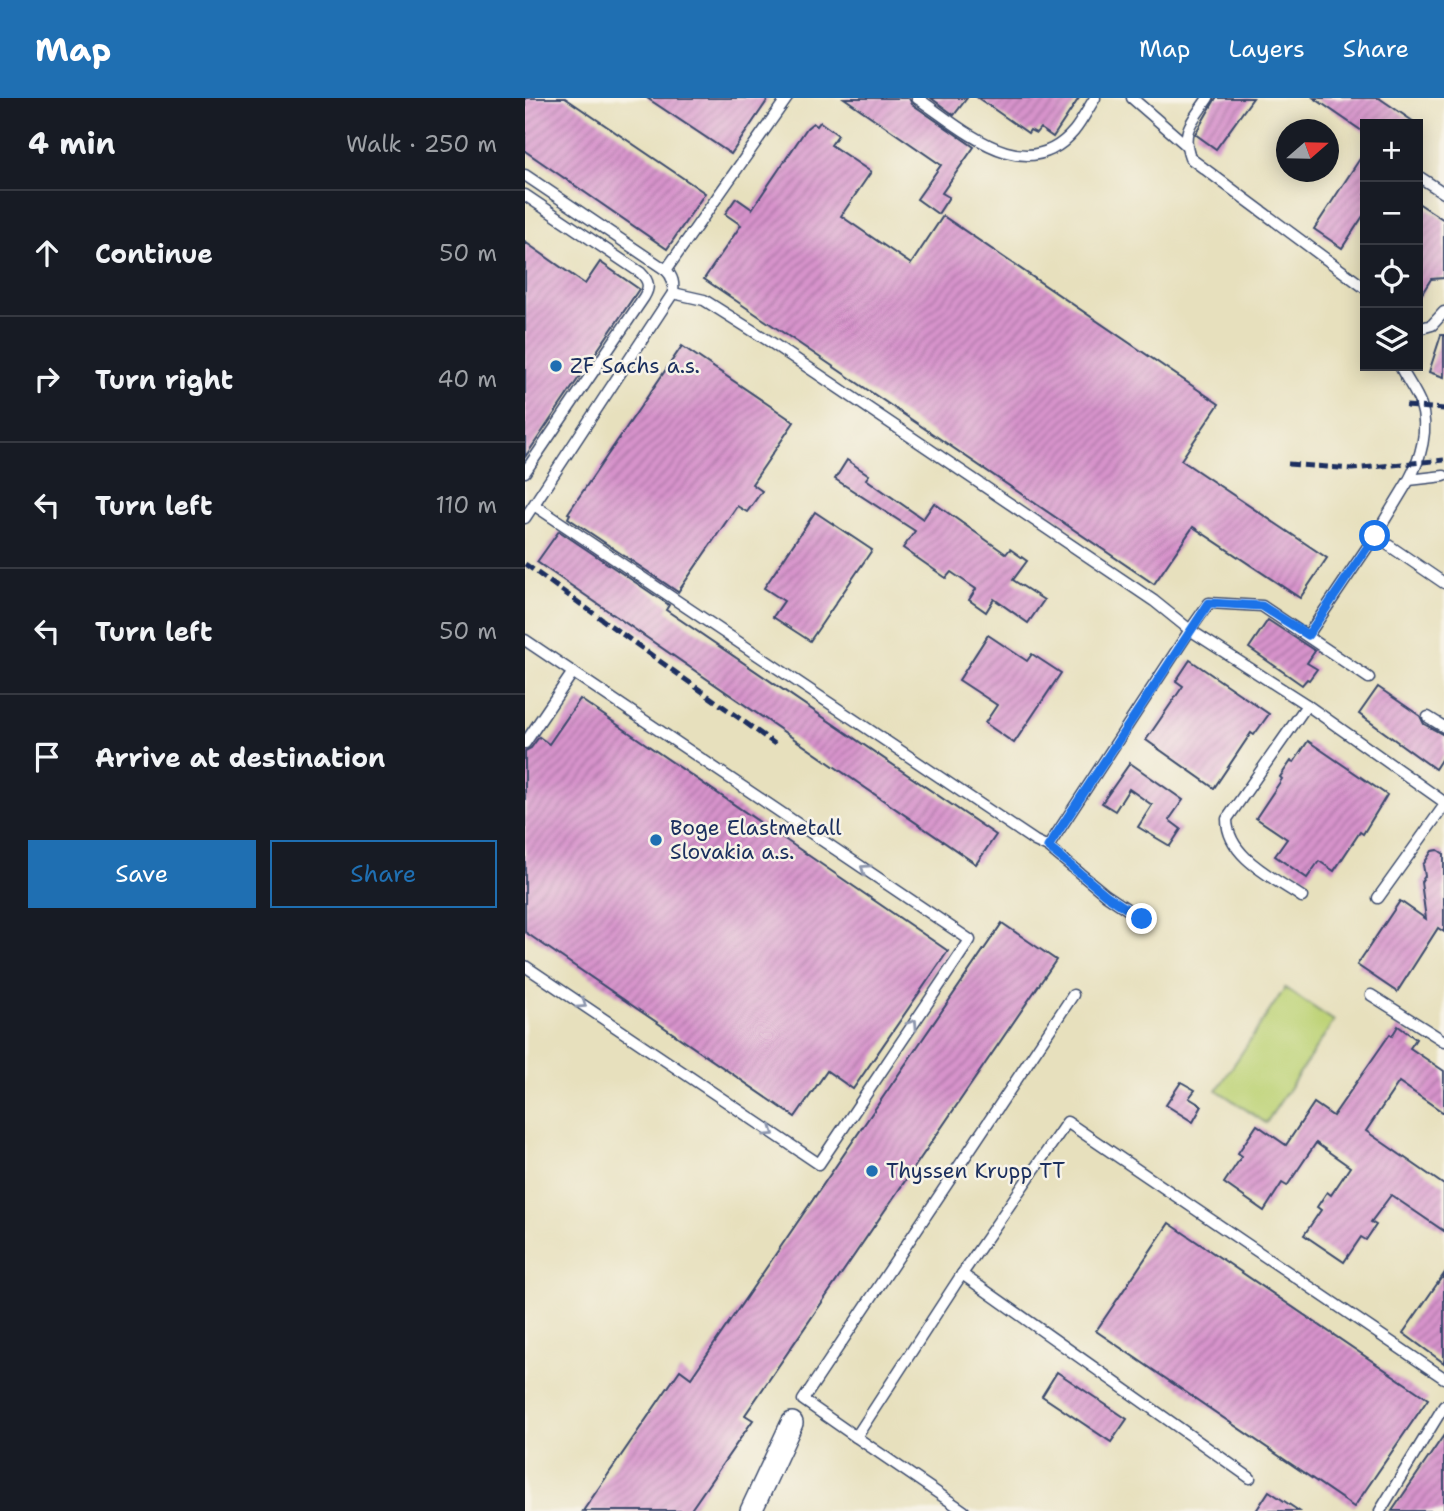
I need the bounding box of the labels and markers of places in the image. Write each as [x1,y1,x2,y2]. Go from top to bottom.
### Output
place label: ZF Sachs a.s. [570,352,700,380]
marker: ZF Sachs a.s. [548,358,564,374]
place label: Boge Elastmetall Slovakia a.s. [670,814,842,866]
marker: Boge Elastmetall Slovakia a.s. [648,832,664,848]
place label: Thyssen Krupp TT [886,1157,1065,1185]
marker: Thyssen Krupp TT [864,1163,880,1179]

